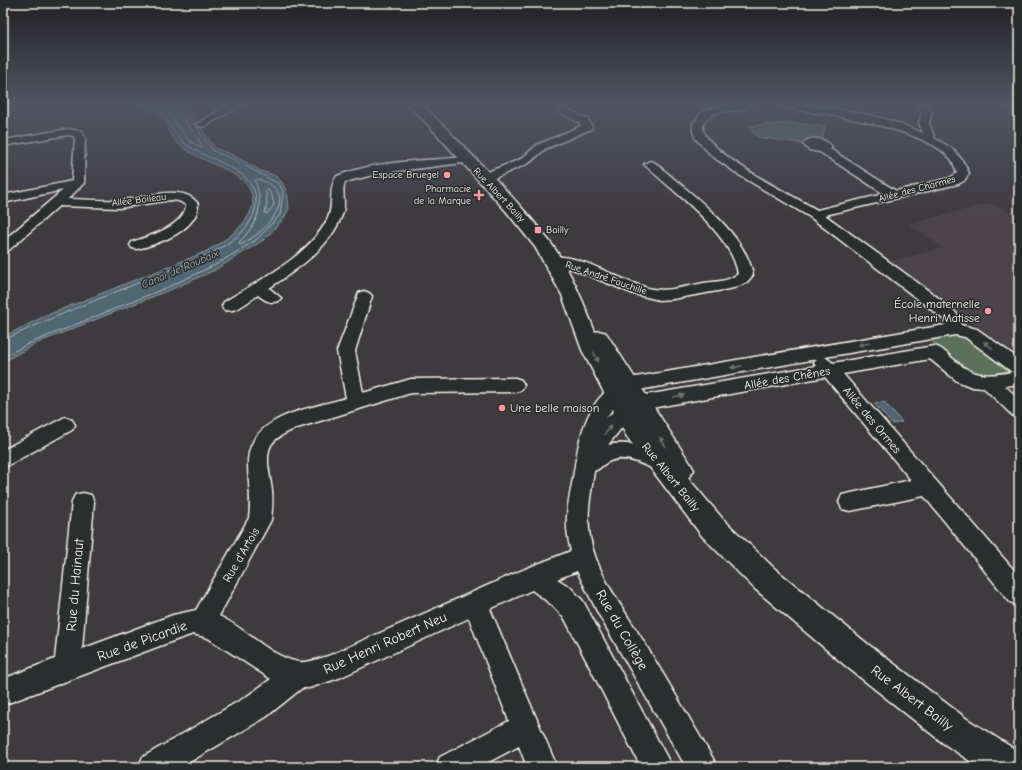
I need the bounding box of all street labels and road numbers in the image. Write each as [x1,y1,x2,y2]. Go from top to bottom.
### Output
street label: Rue Albert Bailly [471,165,528,225]
street label: Allée des Charmes [877,173,957,205]
street label: Allée Boileau [111,191,167,209]
street label: Rue André Fauchille [564,258,648,298]
street label: Allée des Chênes [743,364,831,392]
street label: Allée des Ormes [840,384,904,456]
street label: Rue Albert Bailly [639,440,703,515]
street label: Rue d'Artois [220,525,262,585]
street label: Rue du Hainaut [62,537,88,632]
street label: Rue du Collège [592,587,652,673]
street label: Rue Henri Robert Neu [321,608,449,678]
street label: Rue de Picardie [95,617,189,665]
street label: Rue Albert Bailly [868,662,957,735]

